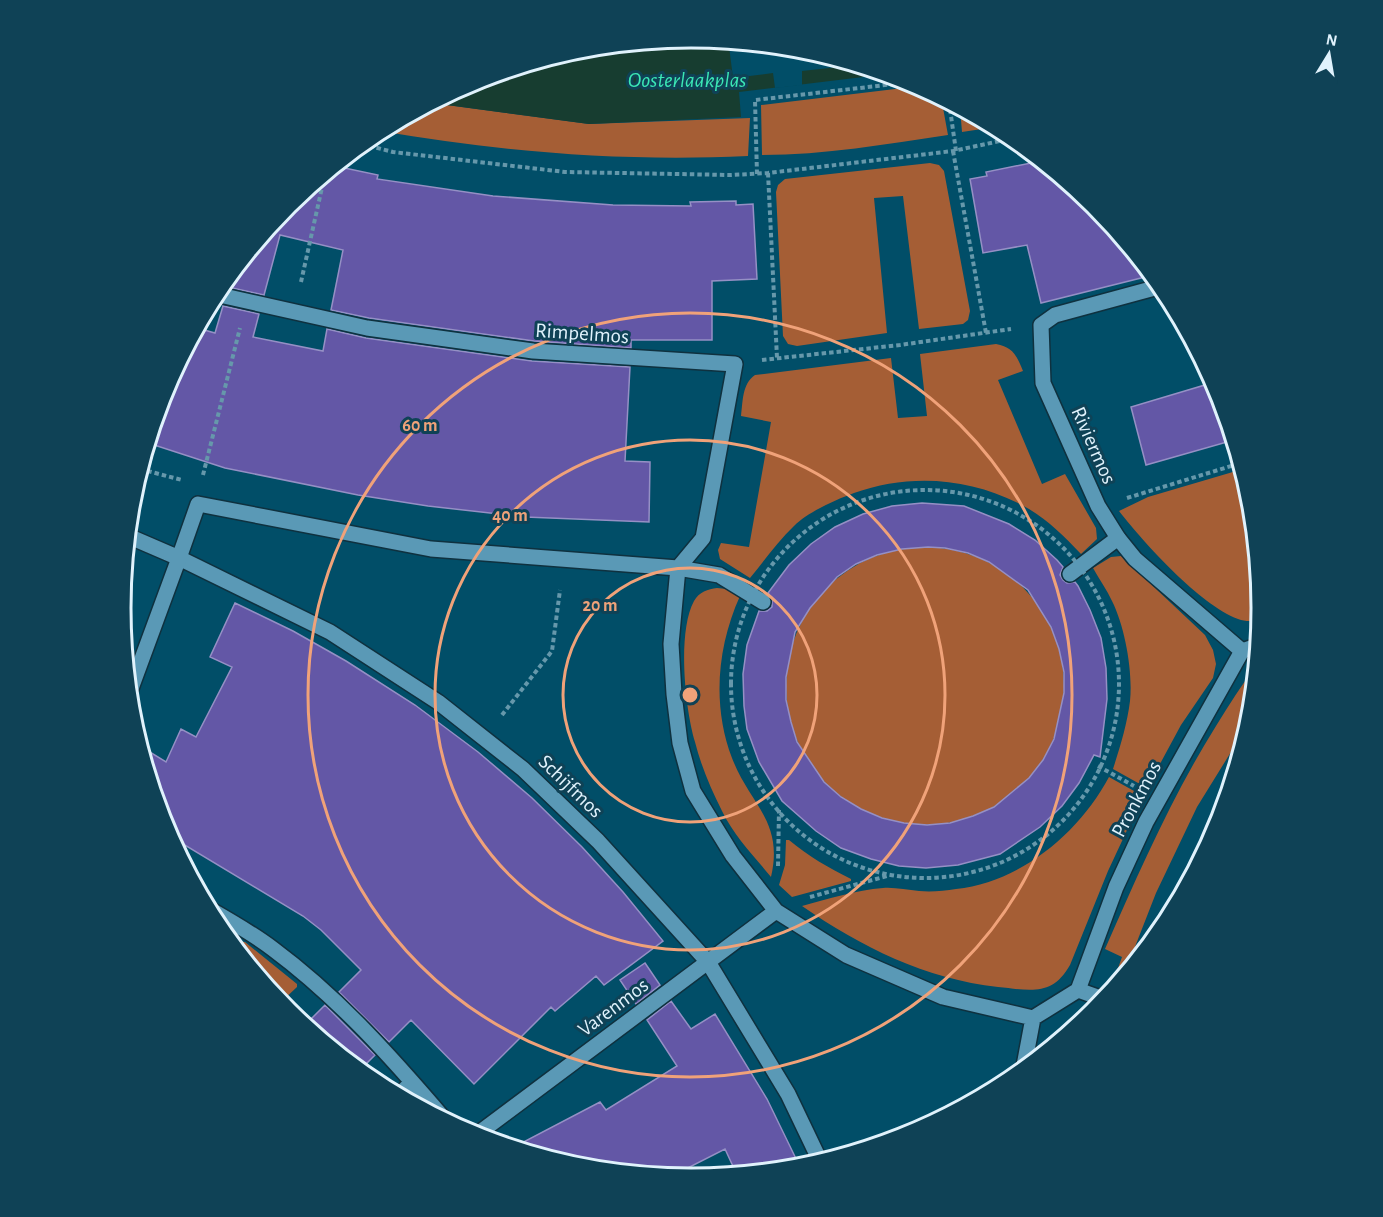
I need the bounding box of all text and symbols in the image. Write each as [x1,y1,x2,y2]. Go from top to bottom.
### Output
north arrow [1299,24,1359,84]
text: N [1325,31,1339,49]
water label: Oosterlaakplas [628,69,746,92]
street label: Rimpelmos [534,320,630,347]
street label: Riviermos [1067,403,1120,487]
text: 60 m [402,417,438,435]
text: 40 m [492,507,528,525]
text: 20 m [582,597,618,615]
centre of rings [680,685,700,705]
street label: Schijfmos [534,751,607,822]
street label: Pronkmos [1108,758,1165,841]
street label: Varenmos [574,974,652,1041]

